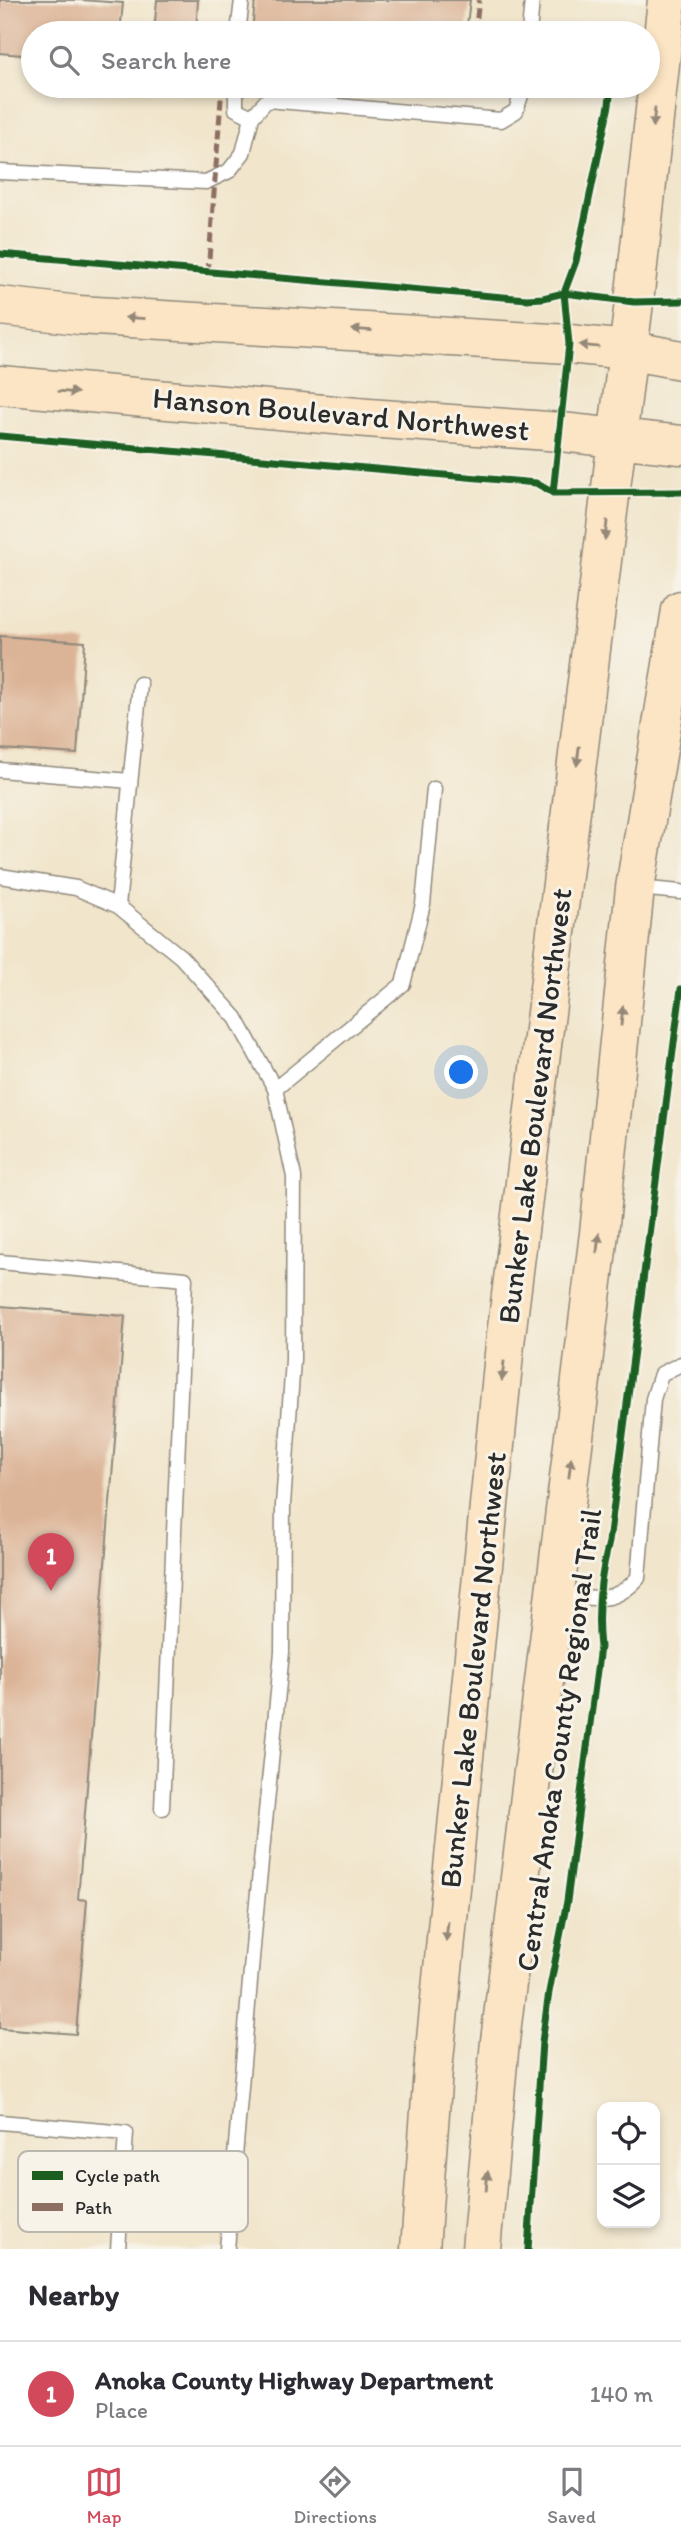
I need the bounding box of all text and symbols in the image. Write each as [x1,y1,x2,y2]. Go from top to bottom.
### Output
search box [21,21,660,98]
icon: search [45,41,83,79]
text: Search here [101,44,231,76]
one-way arrow [649,106,660,128]
one-way arrow [124,312,146,323]
one-way arrow [351,325,373,336]
one-way arrow [578,340,600,351]
street label: Hanson Boulevard Northwest [151,379,531,448]
one-way arrow [57,386,79,397]
one-way arrow [601,519,612,541]
one-way arrow [573,745,584,767]
street label: Bunker Lake Boulevard Northwest [489,886,580,1326]
one-way arrow [616,1005,627,1027]
your location [444,1055,478,1089]
one-way arrow [592,1231,603,1253]
one-way arrow [497,1360,508,1382]
street label: Bunker Lake Boulevard Northwest [431,1450,514,1890]
one-way arrow [565,1457,576,1479]
street label: Central Anoka County Regional Trail [508,1506,609,1974]
pin: 1 [28,1533,74,1591]
one-way arrow [441,1921,452,1943]
map controls [597,2102,660,2228]
button: locate [597,2102,660,2165]
legend [18,2151,248,2232]
text: Cycle path [75,2164,160,2187]
button: layers [597,2165,660,2228]
one-way arrow [481,2170,492,2192]
text: Path [75,2196,112,2219]
text: Nearby [28,2276,119,2313]
text: Anoka County Highway Department [95,2364,493,2396]
text: 1 [46,2380,56,2408]
text: 140 m [590,2380,653,2408]
text: Place [95,2396,148,2424]
tab: Map [85,2463,123,2528]
tab: Directions [293,2463,377,2528]
tab: Saved [547,2463,596,2528]

